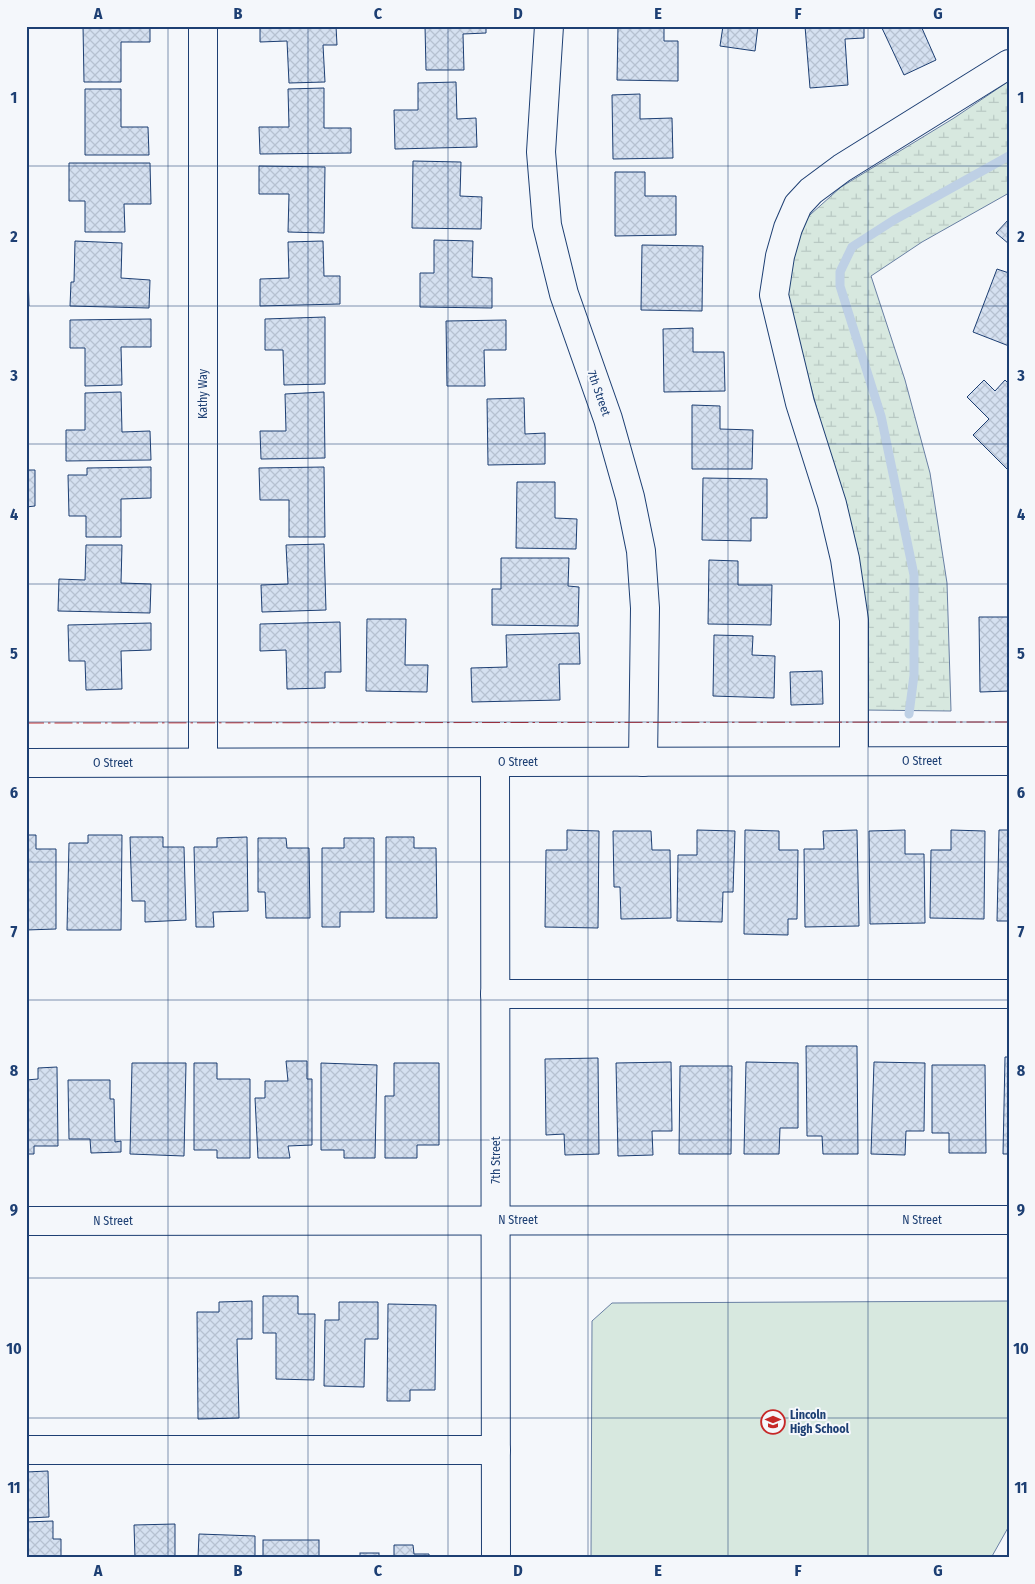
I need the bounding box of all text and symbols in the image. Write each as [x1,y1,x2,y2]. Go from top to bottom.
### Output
text: A [93,4,103,23]
text: B [234,4,243,23]
text: C [374,4,383,23]
text: D [513,4,523,23]
text: E [654,4,662,23]
text: F [794,4,802,23]
text: G [933,4,943,23]
text: 1 [11,88,17,107]
text: 1 [1018,88,1024,107]
text: 2 [9,227,18,246]
text: 2 [1016,227,1025,246]
text: 3 [9,366,18,385]
text: 3 [1016,366,1025,385]
street label: Kathy Way [196,368,210,419]
street label: 7th Street [585,368,613,418]
text: 4 [10,505,18,524]
text: 4 [1017,505,1025,524]
text: 5 [10,644,18,663]
text: 5 [1017,644,1025,663]
street label: O Street [902,754,942,768]
street label: O Street [498,755,538,769]
street label: O Street [93,756,133,770]
text: 6 [10,783,18,802]
text: 6 [1017,783,1025,802]
text: 7 [11,922,18,941]
text: 7 [1018,922,1025,941]
text: 8 [10,1061,19,1080]
text: 8 [1017,1061,1026,1080]
street label: 7th Street [489,1136,503,1184]
text: 9 [10,1200,18,1219]
text: 9 [1017,1200,1025,1219]
street label: N Street [498,1213,538,1227]
street label: N Street [902,1213,942,1227]
street label: N Street [93,1214,133,1228]
text: 10 [6,1339,22,1358]
text: 10 [1013,1339,1029,1358]
place label: Lincoln High School [790,1408,850,1436]
school or university icon: Lincoln High School [760,1409,786,1435]
text: 11 [7,1478,21,1497]
text: 11 [1014,1478,1028,1497]
text: A [93,1561,103,1580]
text: B [234,1561,243,1580]
text: C [374,1561,383,1580]
text: D [513,1561,523,1580]
text: E [654,1561,662,1580]
text: F [794,1561,802,1580]
text: G [933,1561,943,1580]

